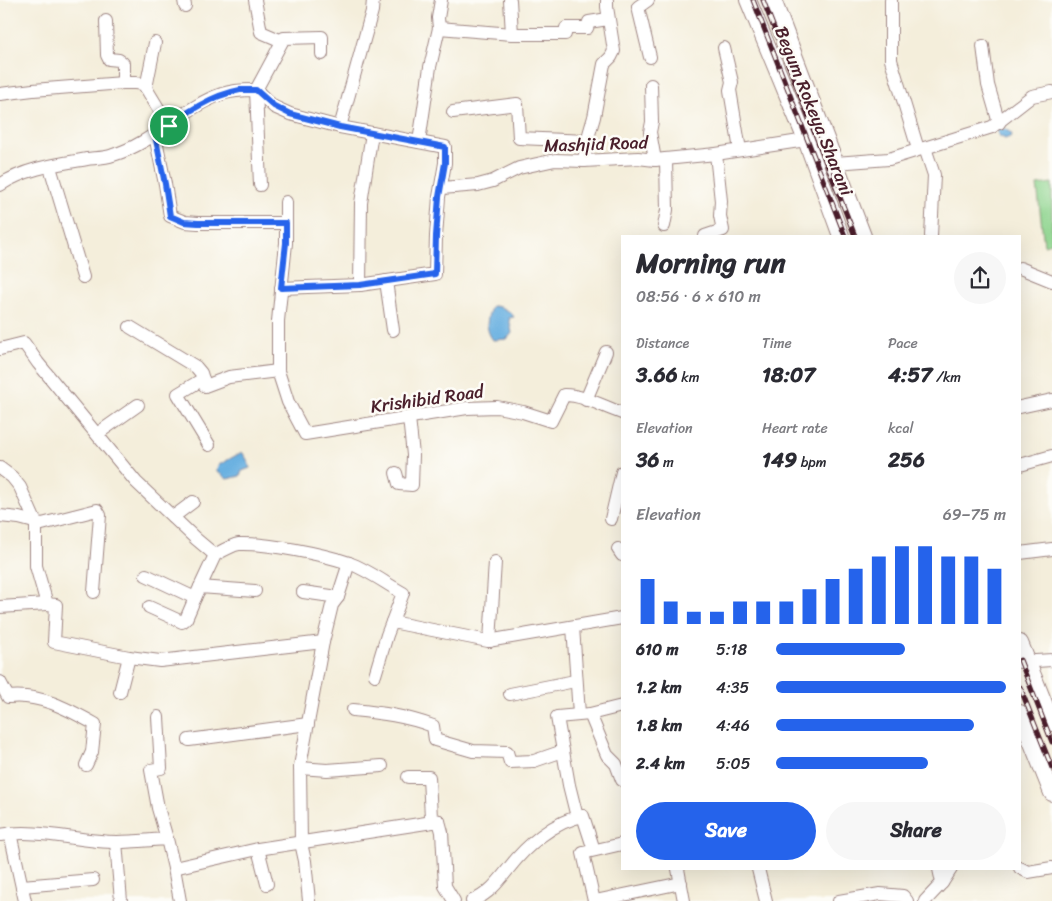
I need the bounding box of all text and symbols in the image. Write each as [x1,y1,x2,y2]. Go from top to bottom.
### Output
street label: Begum Rokeya Sharani [765,21,863,202]
pin [148,105,190,147]
icon: arrive [155,112,183,140]
street label: Mashjid Road [543,126,650,162]
text: Morning run [636,238,786,287]
button: share [954,252,1006,304]
text: 08:56 · 6 × 610 m [636,282,761,311]
text: Distance [636,331,689,356]
text: Time [762,331,792,356]
text: Pace [888,331,918,356]
text: 3.66 [636,356,678,394]
text: 18:07 [762,356,815,394]
text: 4:57 [888,356,932,394]
text: km [678,365,700,390]
text: /km [932,365,961,390]
street label: Krishibid Road [369,375,487,423]
text: Elevation [636,416,693,441]
text: Heart rate [762,416,828,441]
text: kcal [888,416,913,441]
text: 36 [636,441,659,479]
text: 149 [762,441,797,479]
text: 256 [888,441,925,479]
text: m [659,450,674,475]
text: bpm [797,450,827,475]
text: Elevation [636,500,701,529]
text: 69–75 m [943,500,1006,529]
text: 610 m [636,635,679,664]
text: 5:18 [716,635,747,664]
text: 1.2 km [636,673,682,702]
text: 4:35 [716,673,749,702]
text: 1.8 km [636,711,682,740]
text: 4:46 [716,711,750,740]
text: 2.4 km [636,749,685,778]
text: 5:05 [716,749,751,778]
button: Save [636,802,816,860]
button: Share [826,802,1006,860]

